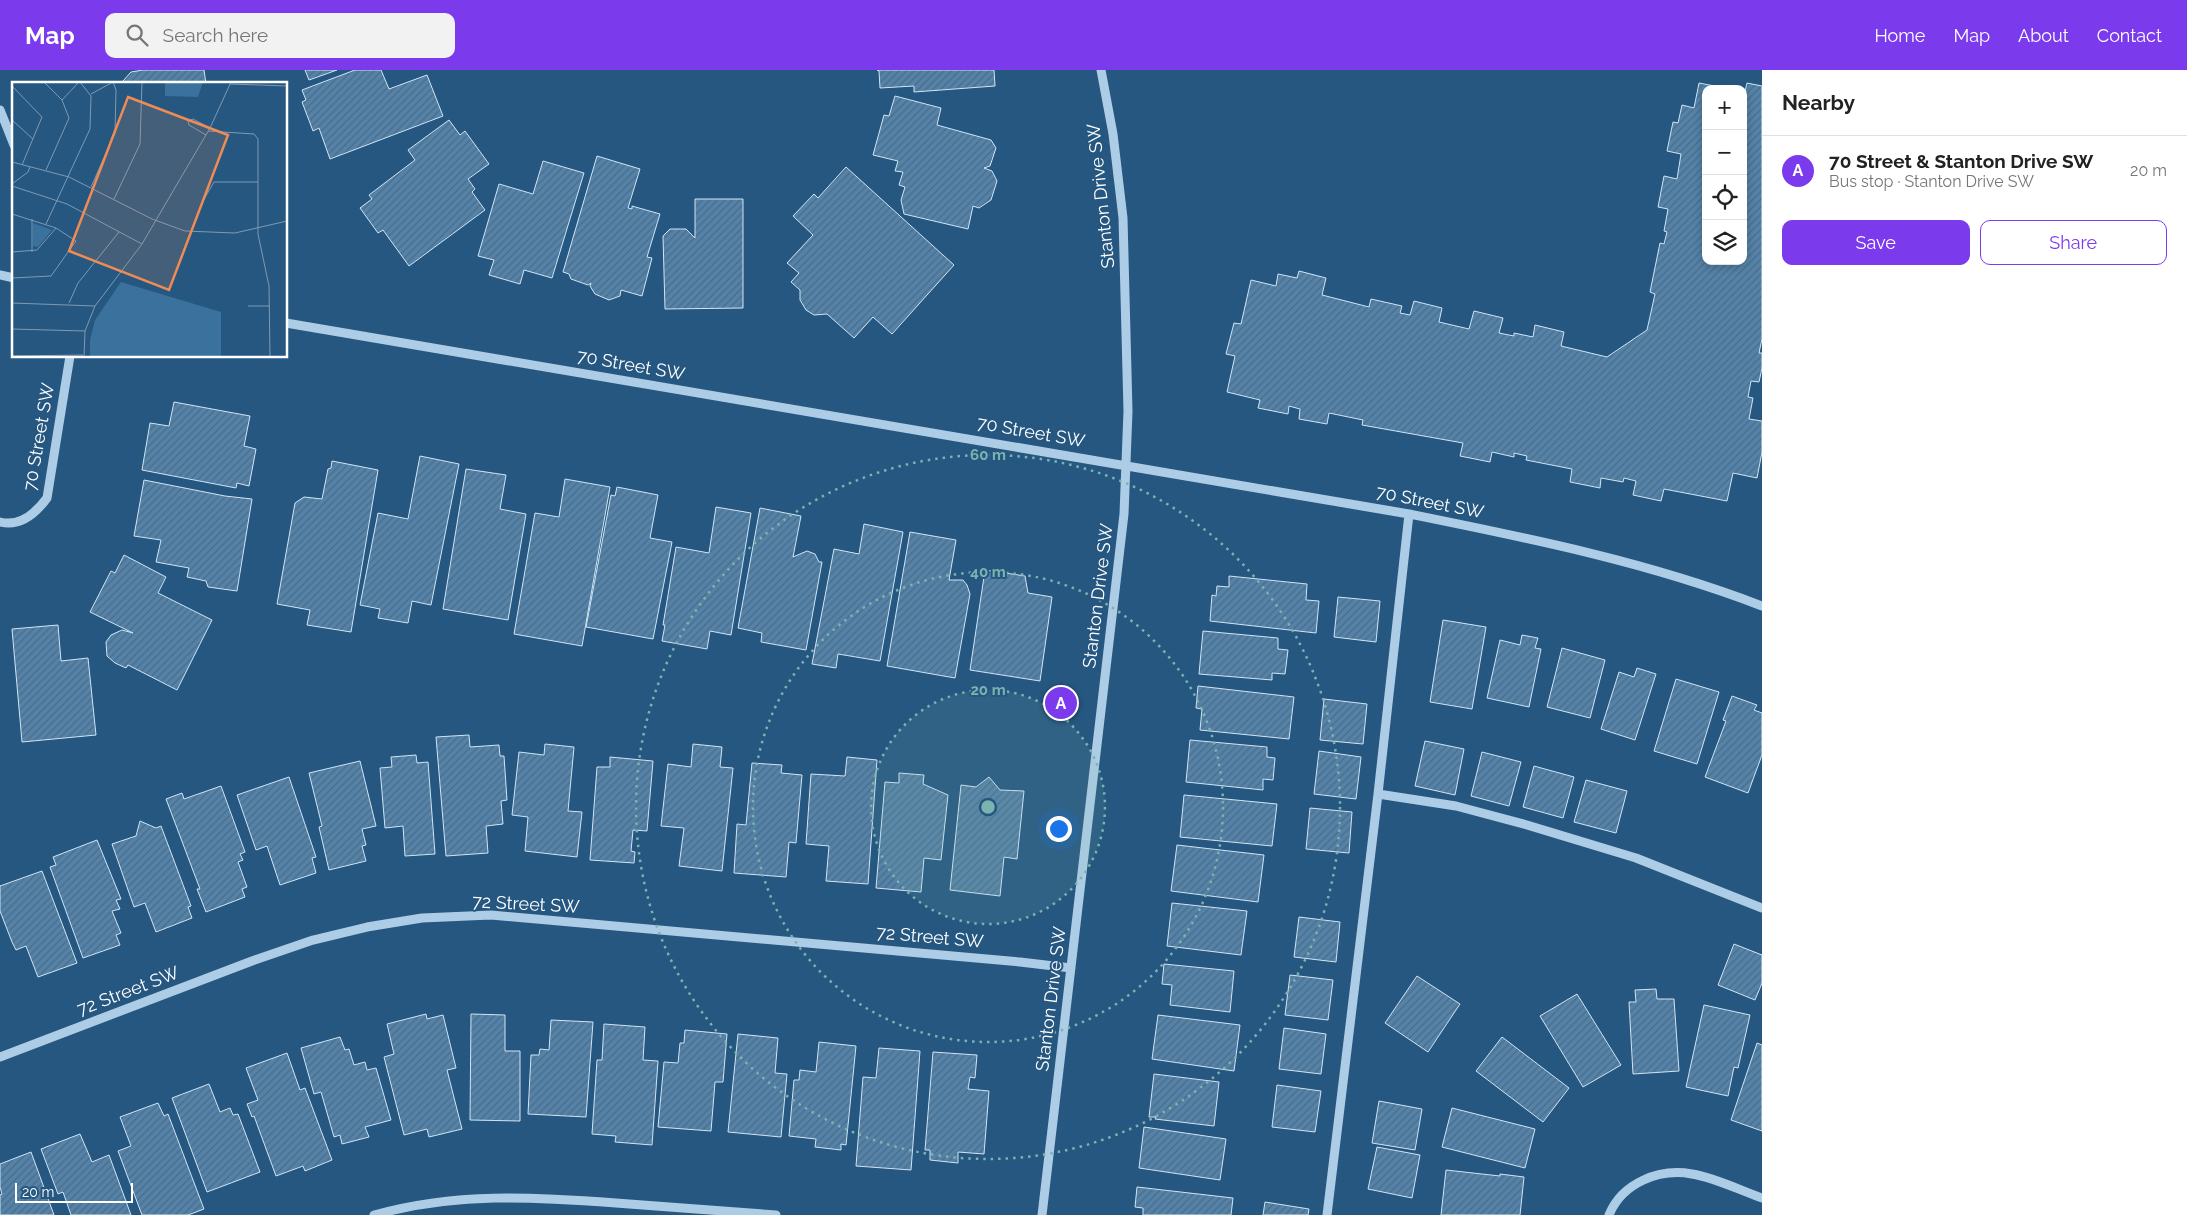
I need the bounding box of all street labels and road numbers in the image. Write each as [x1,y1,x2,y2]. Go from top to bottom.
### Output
street label: Stanton Drive SW [1082,122,1119,270]
street label: 70 Street SW [576,345,687,384]
street label: 70 Street SW [19,381,58,492]
street label: 70 Street SW [976,412,1087,451]
street label: 70 Street SW [1375,481,1486,522]
street label: Stanton Drive SW [1078,522,1117,670]
street label: 72 Street SW [472,890,580,917]
street label: 72 Street SW [876,921,985,952]
street label: Stanton Drive SW [1031,925,1070,1073]
street label: 72 Street SW [74,961,182,1020]

